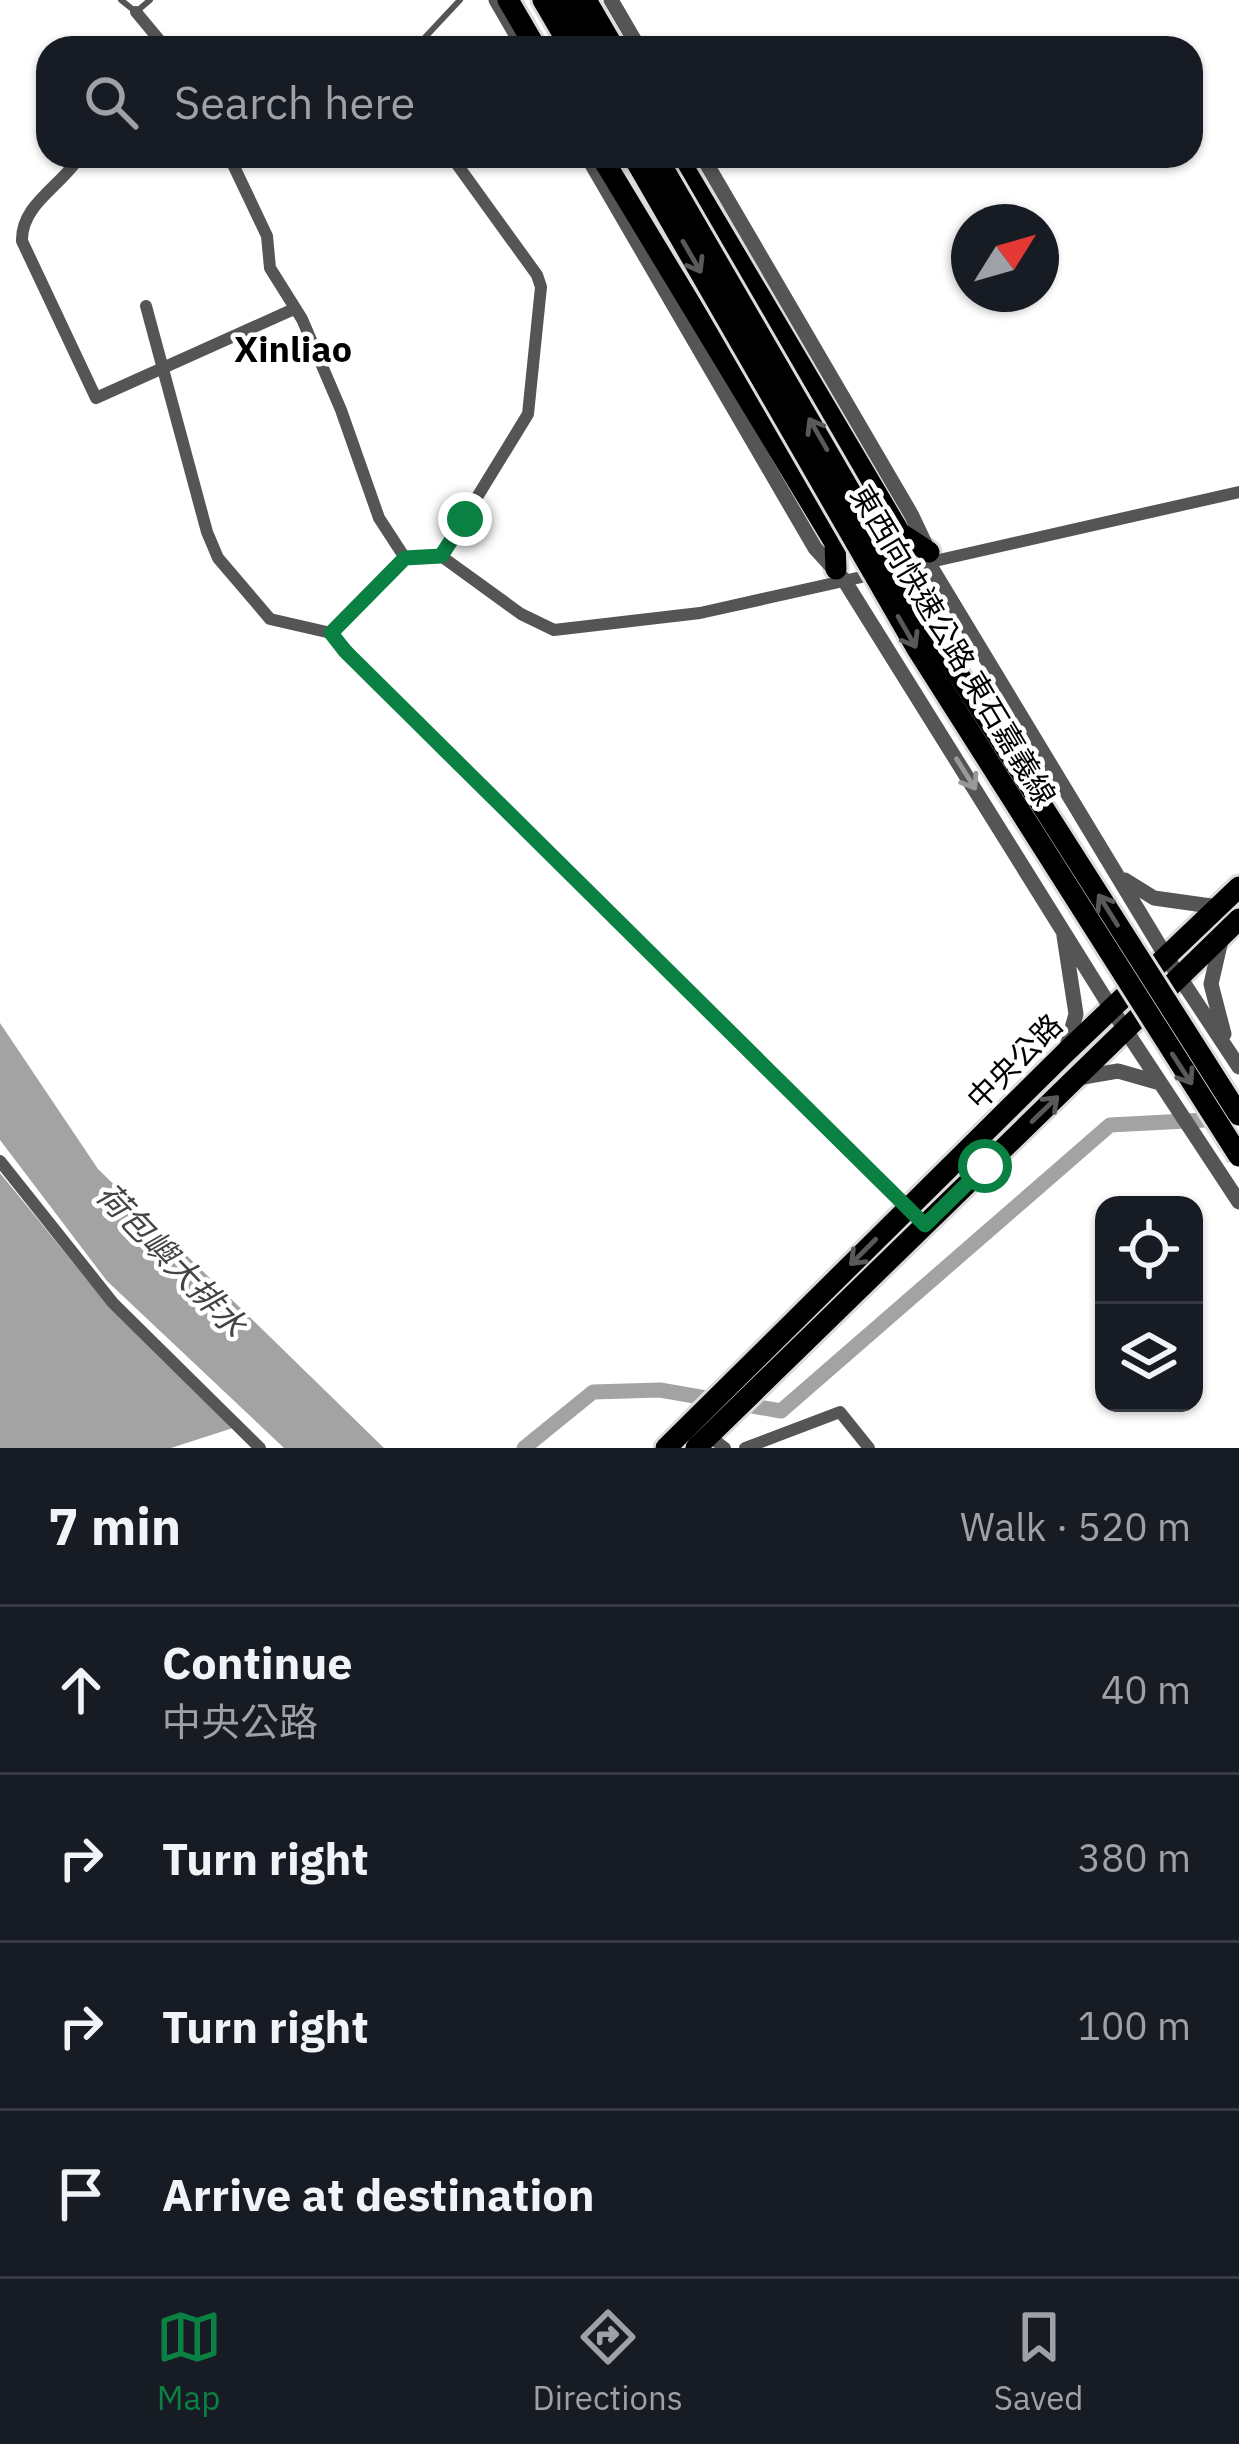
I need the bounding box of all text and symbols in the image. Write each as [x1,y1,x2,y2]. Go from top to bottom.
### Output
search box [36,36,1203,168]
icon: search [78,69,144,135]
text: Search here [174,73,415,131]
north arrow [951,204,1059,312]
one-way arrow [681,239,705,274]
district label: Xinliao [234,325,352,372]
one-way arrow [805,417,829,452]
street label: 東西向快速公路 東石嘉義線 [843,478,1065,812]
route end [438,492,492,546]
one-way arrow [896,614,920,649]
one-way arrow [954,756,978,790]
one-way arrow [1096,894,1120,928]
street label: 中央公路 [958,1005,1070,1117]
one-way arrow [1169,1051,1194,1085]
one-way arrow [1030,1095,1059,1124]
route start [958,1139,1012,1193]
water label: 荷包嶼大排水 [88,1173,258,1347]
map controls [1095,1196,1203,1412]
button: locate [1095,1196,1203,1304]
one-way arrow [849,1237,878,1266]
button: layers [1095,1304,1203,1412]
text: 7 min [48,1493,181,1559]
text: Walk · 520 m [960,1501,1191,1552]
text: Continue [162,1633,353,1691]
icon: ahead [48,1657,114,1723]
text: 40 m [1101,1664,1191,1715]
text: 中央公路 [162,1696,318,1747]
icon: right [48,1825,114,1891]
text: Turn right [162,1829,369,1887]
text: 380 m [1078,1832,1191,1883]
icon: right [48,1993,114,2059]
text: Turn right [162,1997,369,2055]
text: 100 m [1078,2000,1191,2051]
icon: arrive [48,2161,114,2227]
text: Arrive at destination [162,2165,595,2223]
tab: Map [156,2304,222,2419]
tab: Directions [533,2304,683,2419]
tab: Saved [994,2304,1083,2419]

